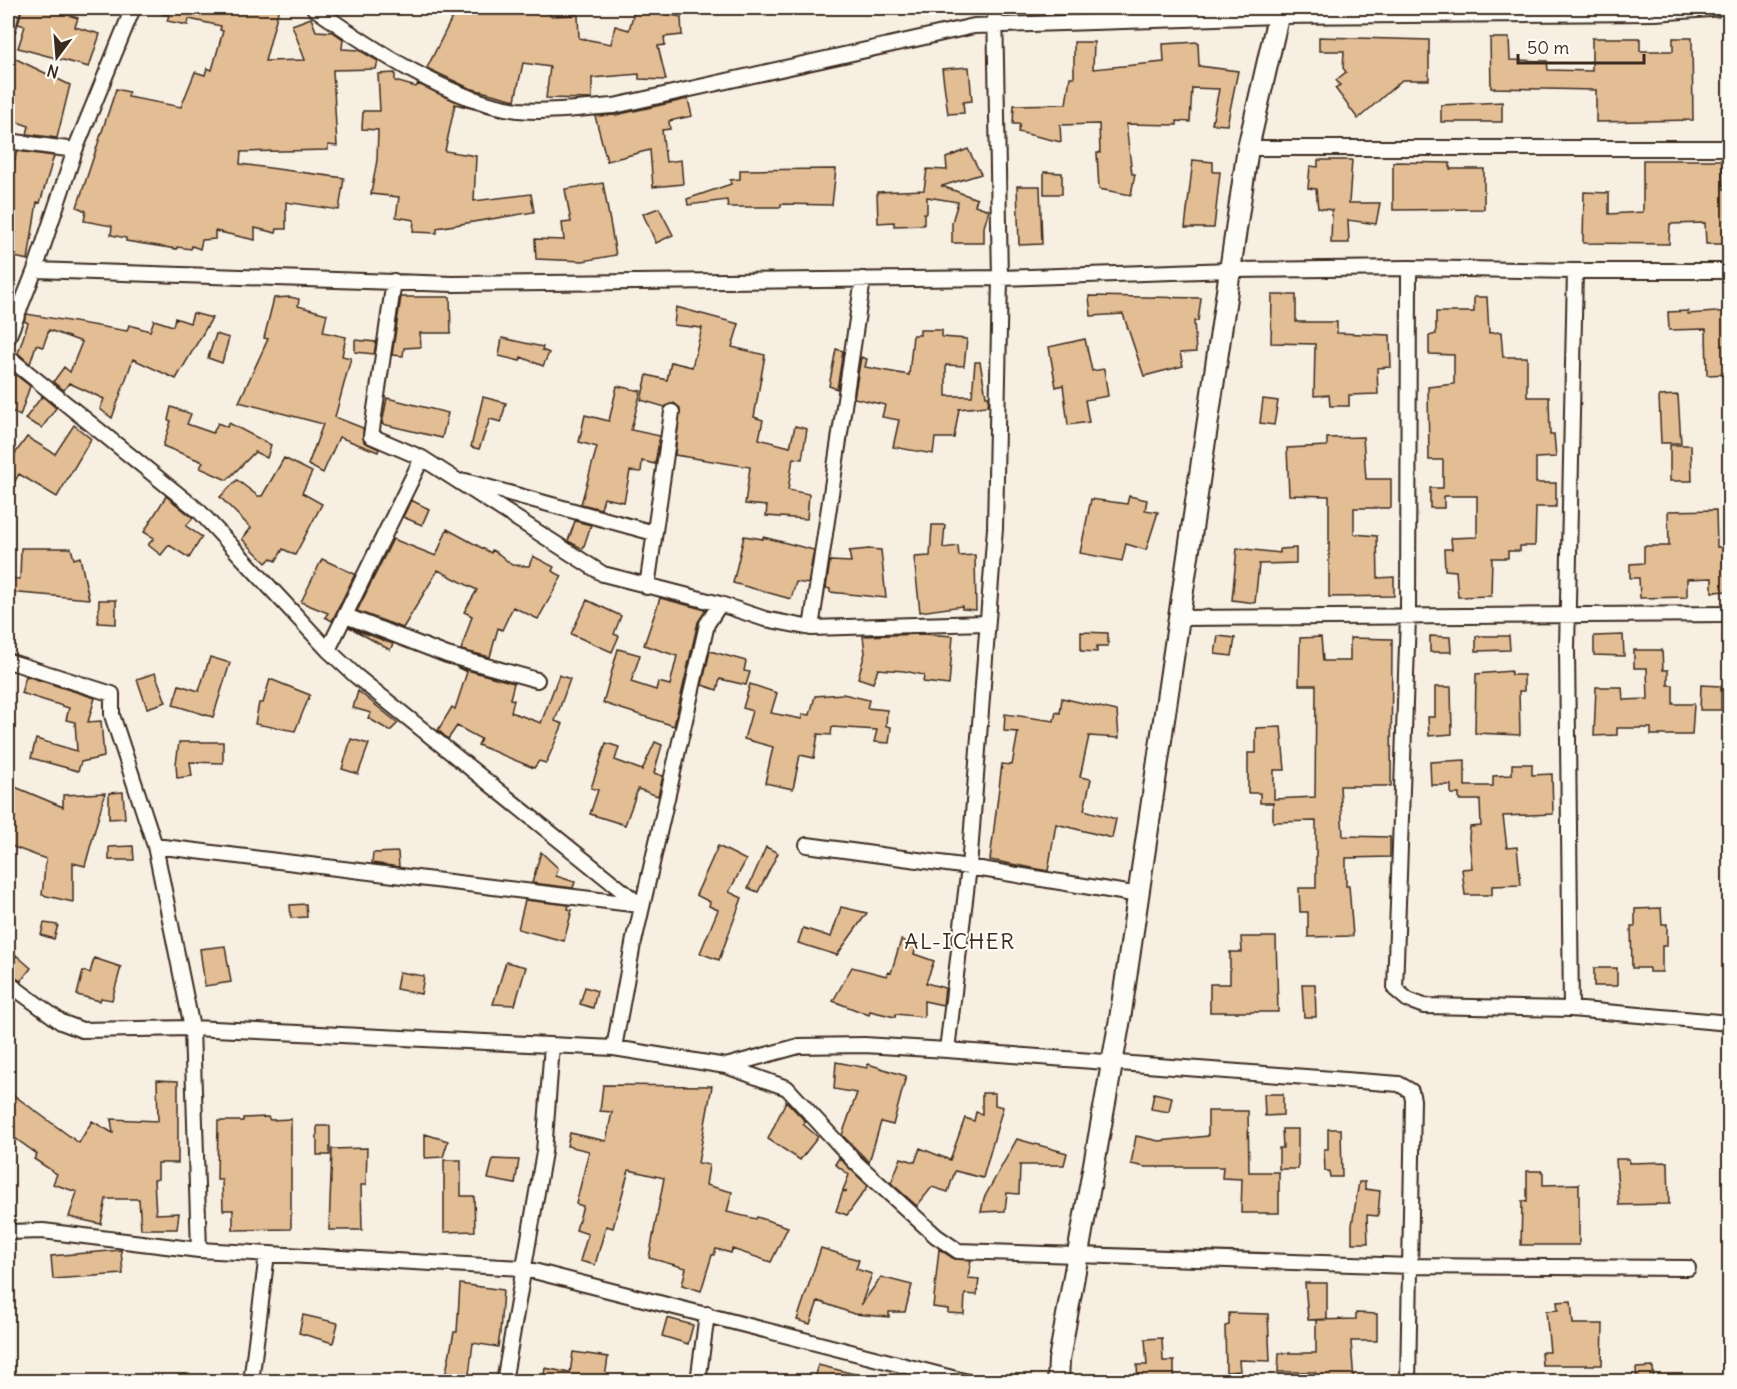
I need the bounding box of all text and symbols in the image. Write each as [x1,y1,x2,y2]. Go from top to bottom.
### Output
north arrow [27,27,87,87]
scale bar [1518,27,1644,65]
text: 50 m [1527,36,1569,59]
text: N [45,60,61,83]
district label: AL-ICHER [904,927,1016,955]

